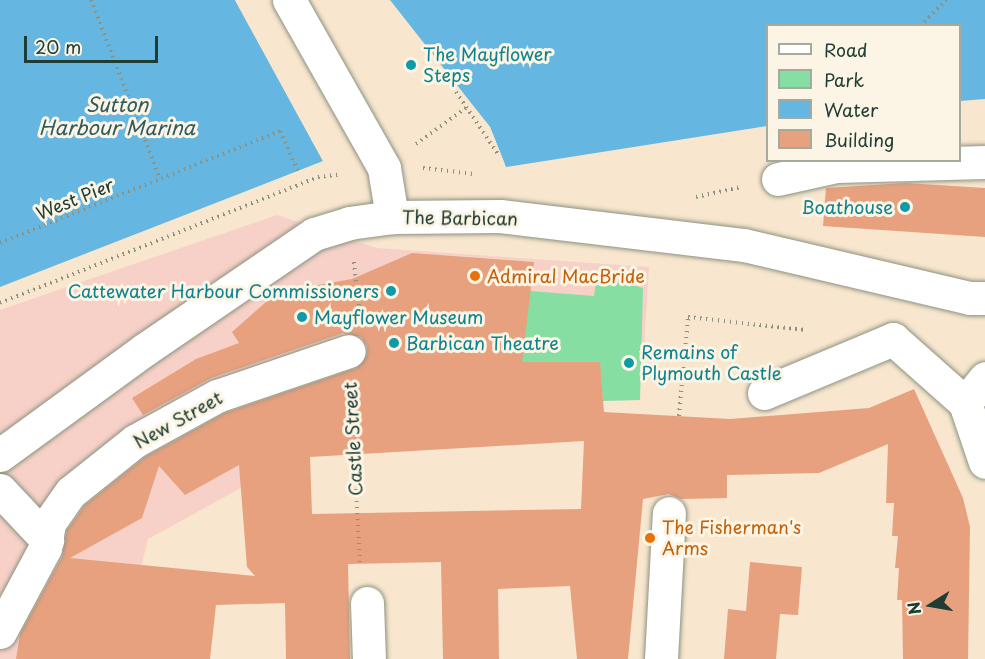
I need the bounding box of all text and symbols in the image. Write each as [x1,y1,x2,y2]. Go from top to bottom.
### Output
scale bar [27,24,160,62]
legend [766,24,961,162]
text: 20 m [35,33,81,60]
text: Road [824,36,868,63]
place label: The Mayflower Steps [423,44,553,86]
marker: The Mayflower Steps [404,58,418,72]
text: Park [824,66,864,93]
water label: Sutton Harbour Marina [39,93,195,140]
text: Water [824,96,878,123]
text: Building [824,126,894,153]
street label: West Pier [33,174,117,224]
place label: Boathouse [801,196,893,218]
marker: Boathouse [898,200,912,214]
street label: The Barbican [402,206,518,230]
place label: Admiral MacBride [487,265,646,287]
marker: Admiral MacBride [468,269,482,283]
place label: Cattewater Harbour Commissioners [67,280,379,302]
marker: Cattewater Harbour Commissioners [384,284,398,298]
place label: Mayflower Museum [314,306,483,328]
marker: Mayflower Museum [295,310,309,324]
place label: Barbican Theatre [406,332,559,354]
marker: Barbican Theatre [387,336,401,350]
place label: Remains of Plymouth Castle [641,342,783,385]
marker: Remains of Plymouth Castle [622,356,636,370]
street label: Castle Street [339,381,367,497]
street label: New Street [130,387,226,453]
place label: The Fisherman's Arms [662,517,802,560]
marker: The Fisherman's Arms [643,531,657,545]
north arrow [901,575,961,635]
text: N [900,600,926,617]

